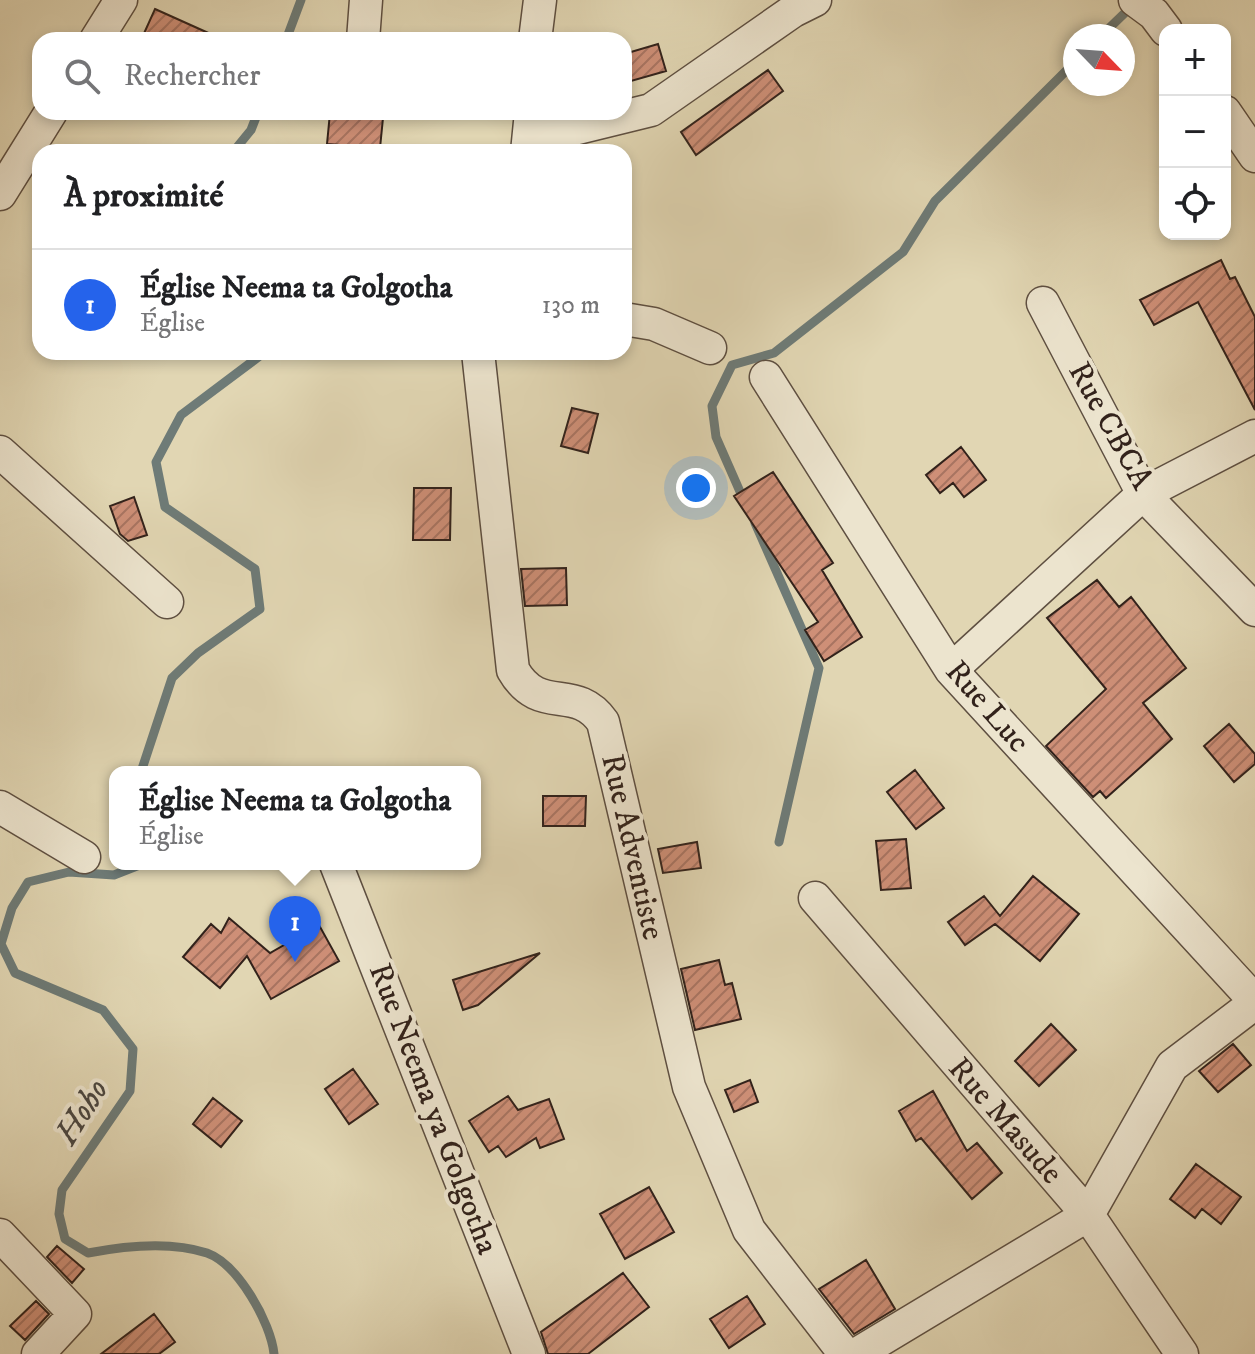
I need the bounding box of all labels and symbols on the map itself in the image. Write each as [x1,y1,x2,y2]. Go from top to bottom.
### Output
north arrow [1063,24,1135,96]
street label: Rue CBCA [1059,355,1162,497]
your location [676,468,716,508]
street label: Rue Luc [936,653,1038,761]
street label: Rue Adventiste [591,750,673,944]
pin: 1 [269,896,321,962]
street label: Rue Neema ya Golgotha [359,958,507,1260]
street label: Rue Masude [939,1049,1071,1193]
water label: Hoho [45,1071,118,1154]

